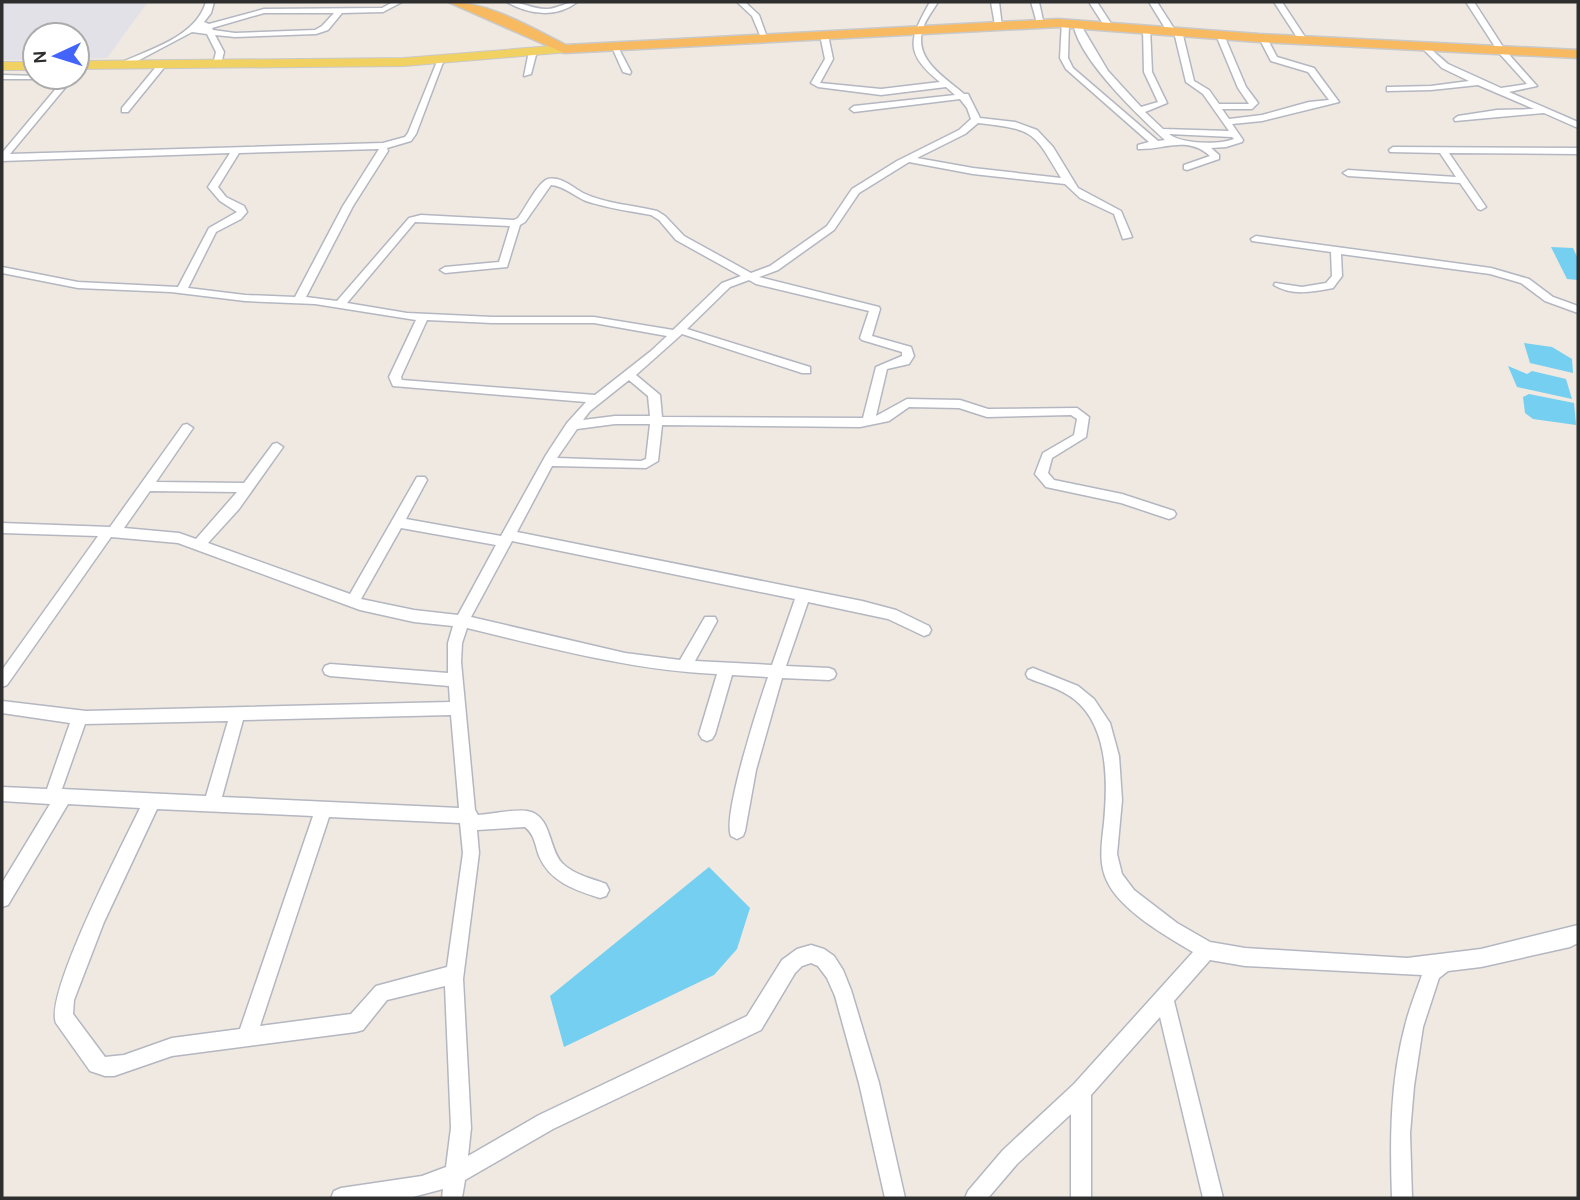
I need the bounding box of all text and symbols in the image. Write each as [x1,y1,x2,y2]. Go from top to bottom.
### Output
north arrow [21,21,91,91]
text: N [29,50,51,65]

